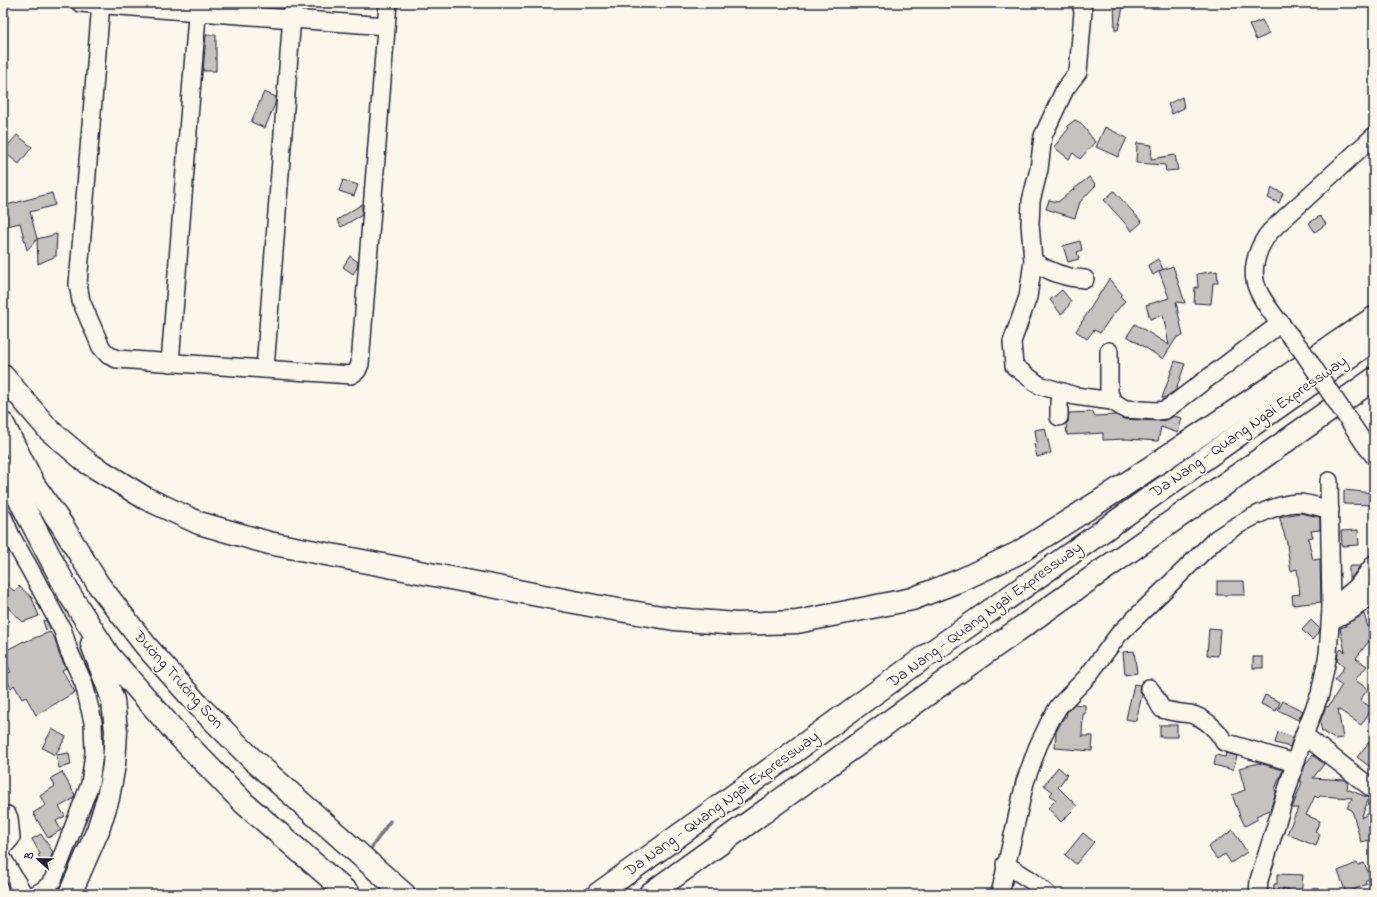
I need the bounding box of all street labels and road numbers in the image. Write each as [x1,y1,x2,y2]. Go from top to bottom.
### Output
street label: Da Nang - Quang Ngai Expressway [1145,350,1352,505]
street label: Da Nang - Quang Ngai Expressway [882,536,1087,695]
street label: Đường Trường Sơn [126,625,229,735]
street label: Da Nang - Quang Ngai Expressway [619,725,824,884]

